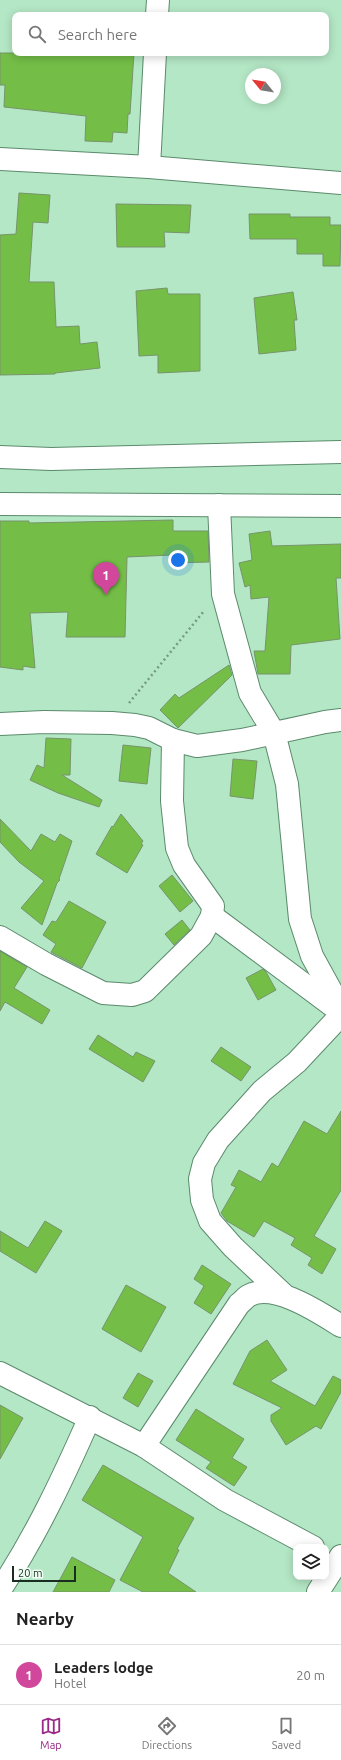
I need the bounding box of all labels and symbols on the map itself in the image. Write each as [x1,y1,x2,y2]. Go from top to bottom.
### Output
north arrow [245,68,281,104]
your location [168,550,188,570]
pin: 1 [93,562,119,595]
scale bar [12,1564,76,1583]

